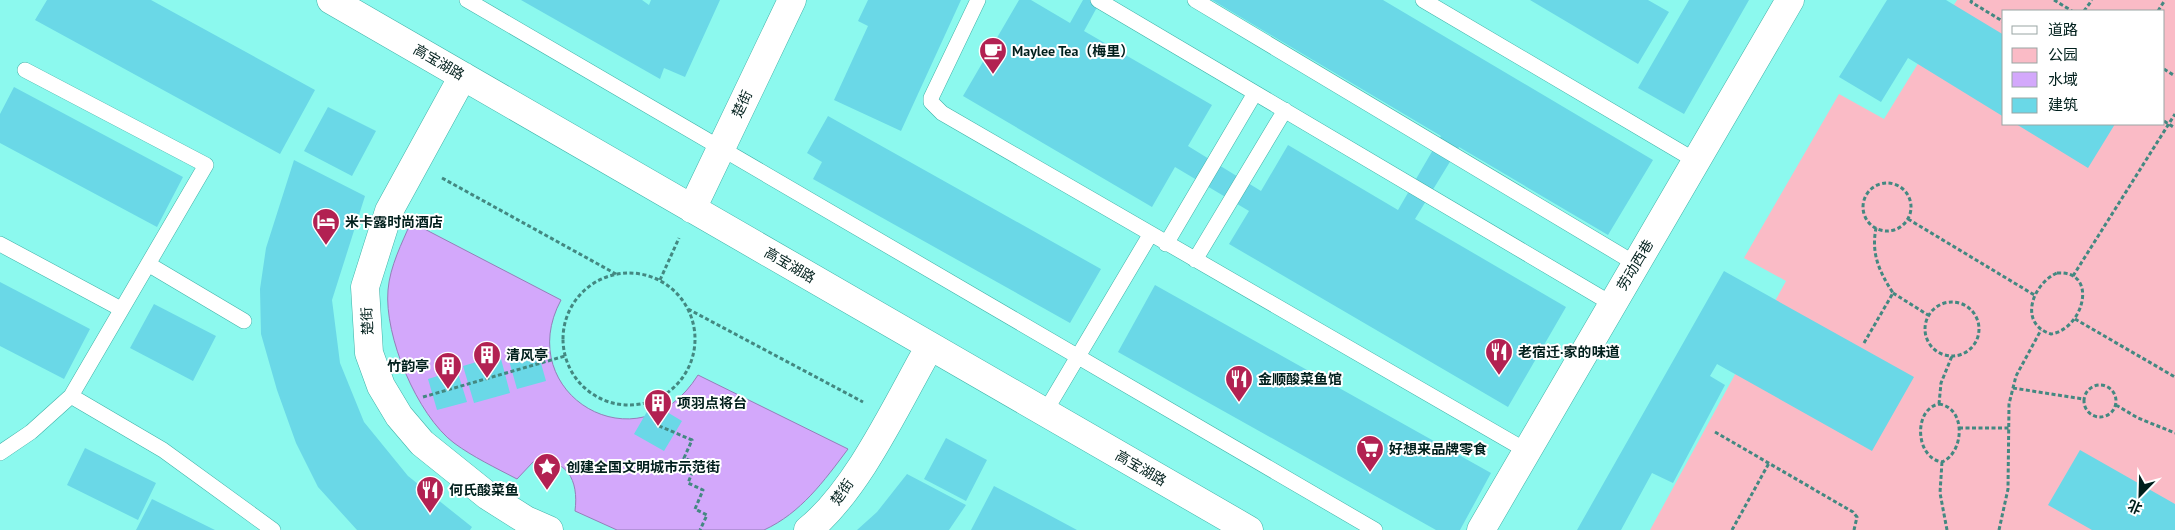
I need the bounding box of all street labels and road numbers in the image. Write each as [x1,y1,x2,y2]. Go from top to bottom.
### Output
street label: 高宝湖路 [410,40,468,84]
street label: 楚街 [728,88,756,120]
street label: 劳动西巷 [1613,236,1657,294]
street label: 高宝湖路 [761,243,819,287]
street label: 楚街 [357,307,377,335]
street label: 高宝湖路 [1112,446,1170,490]
street label: 楚街 [827,475,857,509]

